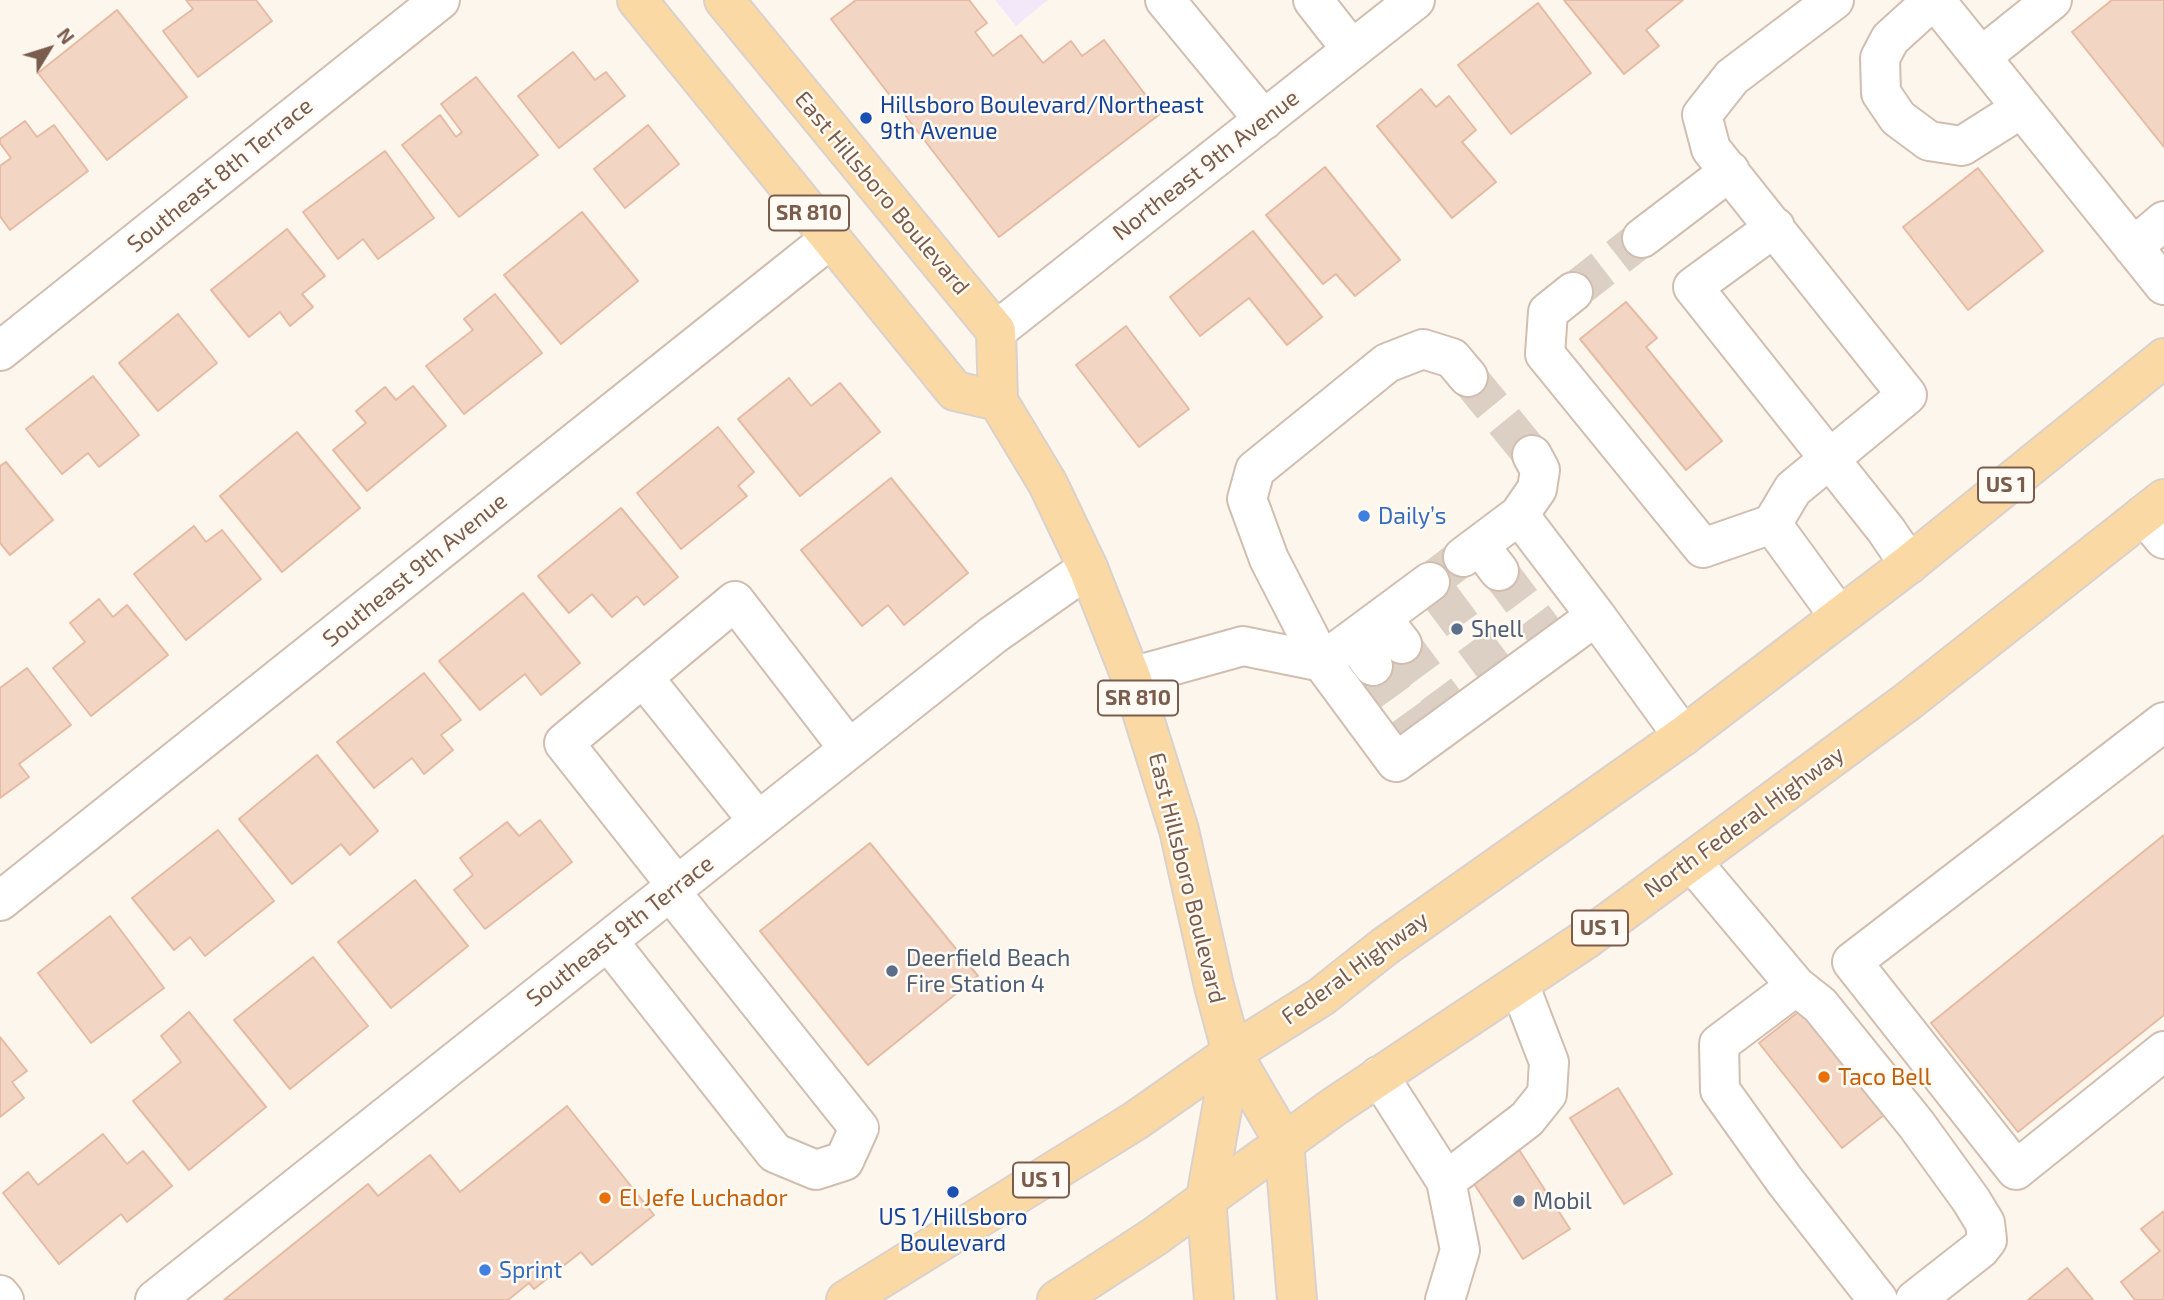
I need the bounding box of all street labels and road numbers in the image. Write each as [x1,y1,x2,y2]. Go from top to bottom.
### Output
street label: Northeast 9th Avenue [1107,84,1305,246]
street label: East Hillsboro Boulevard [789,86,975,300]
street label: Southeast 8th Terrace [122,92,318,258]
road number: SR 810 [769,196,849,230]
road number: US 1 [1978,468,2034,503]
street label: Southeast 9th Avenue [317,487,513,653]
road number: SR 810 [1098,680,1178,716]
street label: North Federal Highway [1639,740,1849,904]
street label: East Hillsboro Boulevard [1142,750,1232,1006]
street label: Southeast 9th Terrace [521,849,719,1013]
street label: Federal Highway [1276,906,1434,1030]
road number: US 1 [1572,911,1628,946]
road number: US 1 [1013,1162,1069,1198]

